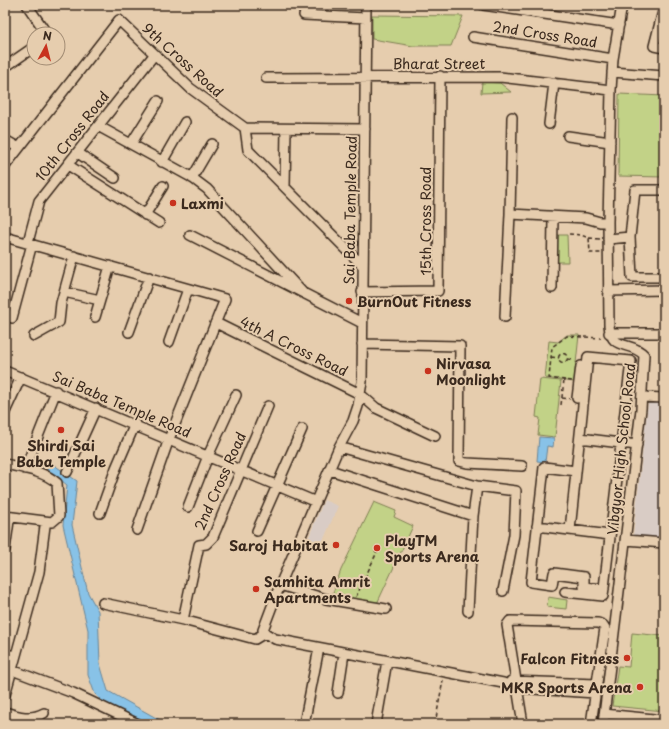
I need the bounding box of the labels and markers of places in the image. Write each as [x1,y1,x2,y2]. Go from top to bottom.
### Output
place label: Laxmi [181,193,224,214]
marker: Laxmi [168,198,178,208]
place label: BurnOut Fitness [357,291,471,312]
marker: BurnOut Fitness [344,296,354,306]
place label: Nirvasa Moonlight [436,353,506,390]
marker: Nirvasa Moonlight [423,366,433,376]
marker: Shirdi Sai Baba Temple [56,425,66,435]
place label: Shirdi Sai Baba Temple [16,435,106,472]
place label: PlayTM Sports Arena [385,530,480,567]
place label: Saroj Habitat [229,535,328,556]
marker: Saroj Habitat [331,540,341,550]
marker: PlayTM Sports Arena [372,543,382,553]
place label: Samhita Amrit Apartments [264,571,370,608]
marker: Samhita Amrit Apartments [251,584,261,594]
place label: Falcon Fitness [520,648,619,669]
marker: Falcon Fitness [622,653,632,663]
place label: MKR Sports Arena [501,677,633,698]
marker: MKR Sports Arena [635,682,645,692]

